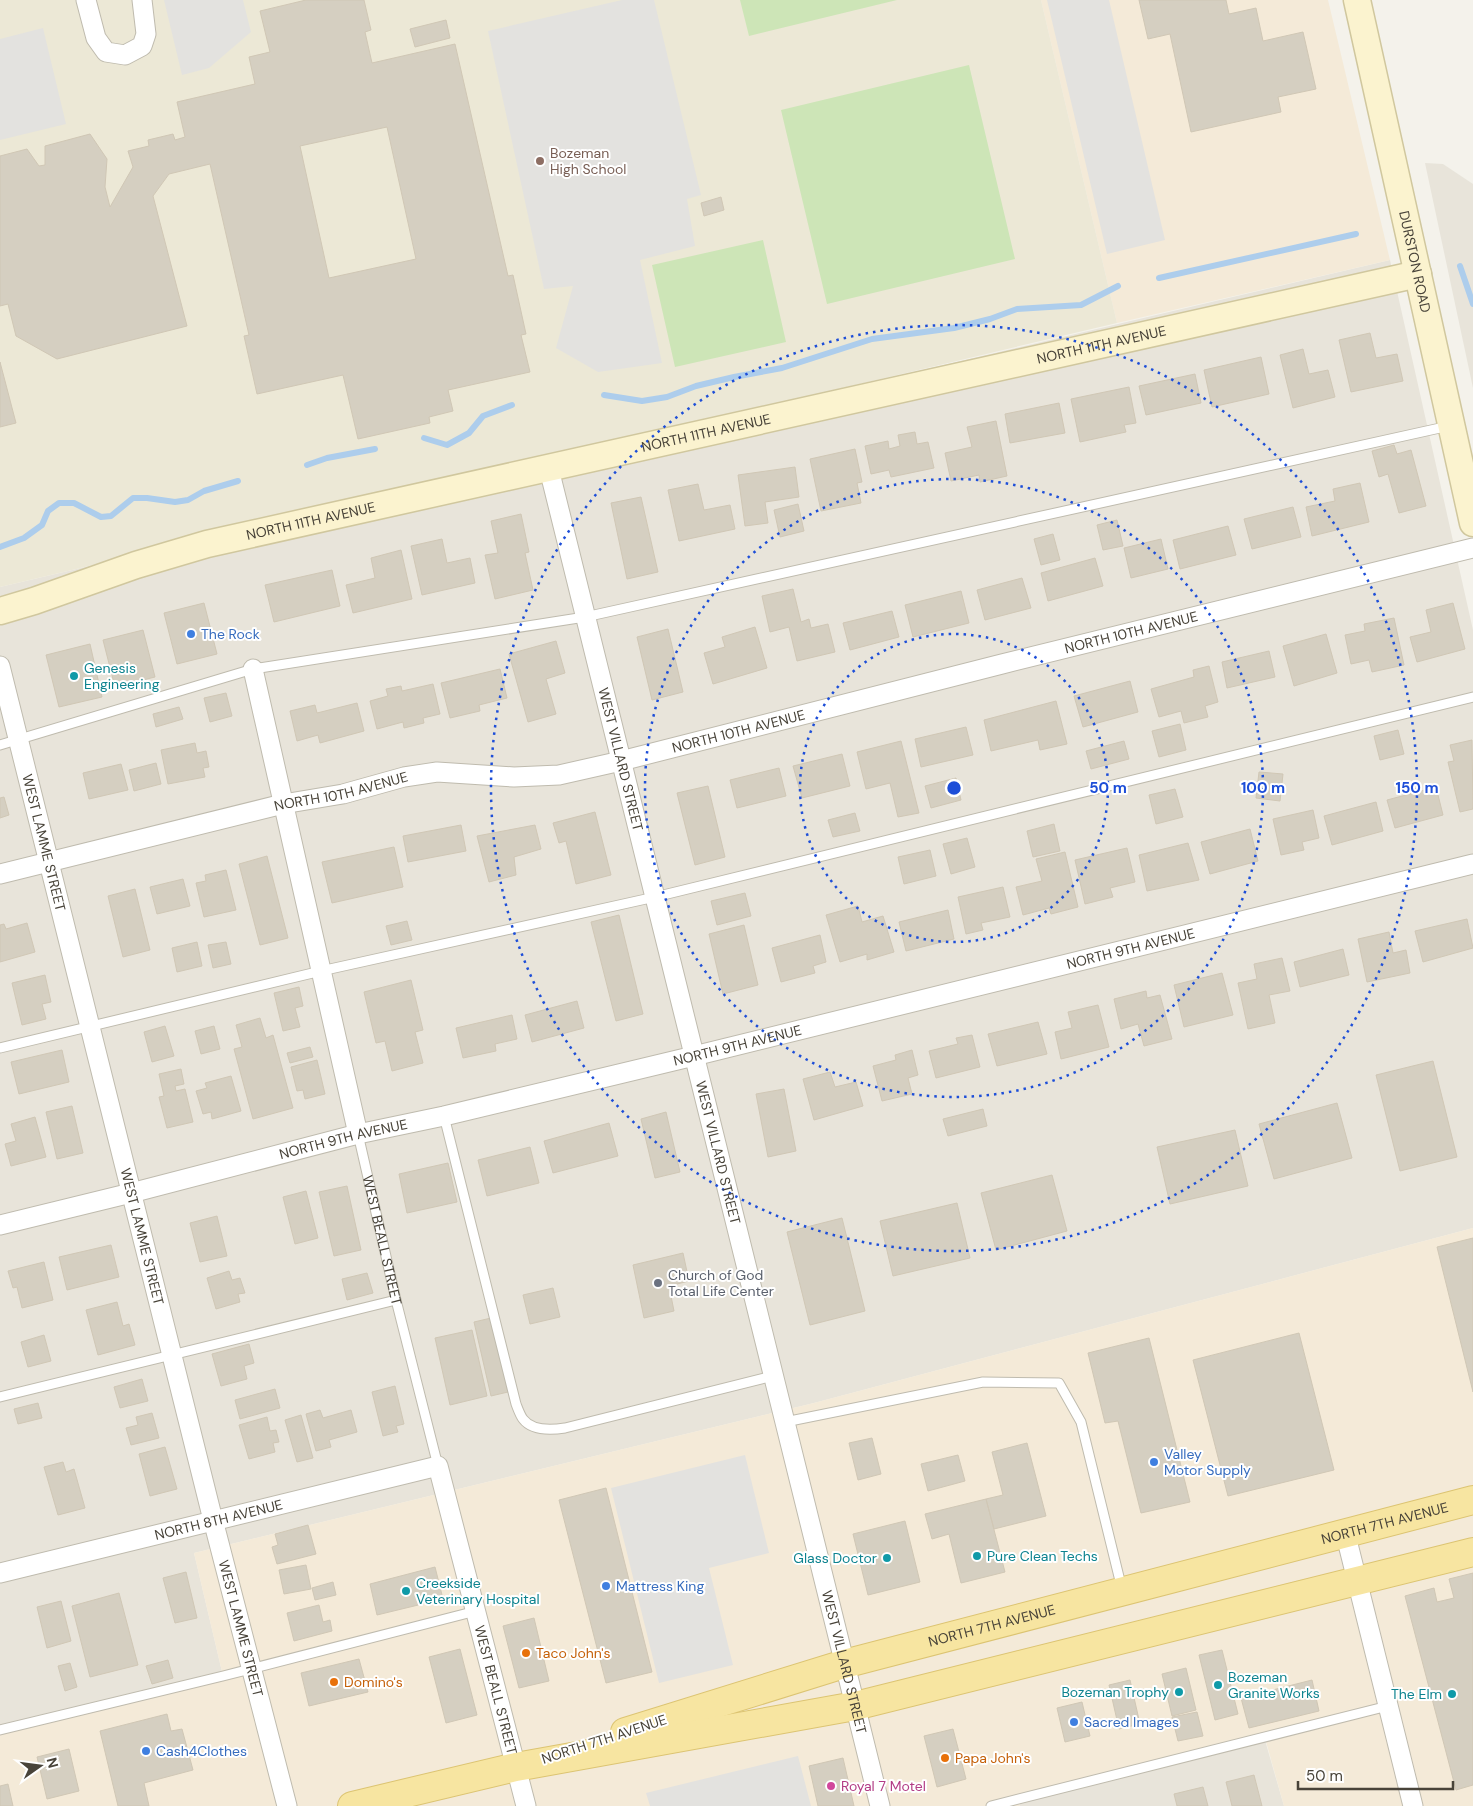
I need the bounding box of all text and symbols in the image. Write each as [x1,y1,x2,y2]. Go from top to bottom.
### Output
place label: Bozeman High School [550,144,626,178]
marker: Bozeman High School [534,155,546,167]
street label: DURSTON ROAD [1395,209,1435,314]
street label: NORTH 11TH AVENUE [1035,321,1168,368]
street label: NORTH 11TH AVENUE [640,410,773,456]
street label: NORTH 11TH AVENUE [244,498,377,544]
street label: NORTH 10TH AVENUE [1063,607,1200,657]
place label: The Rock [201,625,260,643]
marker: The Rock [185,628,197,640]
place label: Genesis Engineering [84,659,160,693]
marker: Genesis Engineering [68,670,80,682]
street label: WEST VILLARD STREET [594,686,647,833]
street label: NORTH 10TH AVENUE [670,706,807,757]
street label: NORTH 10TH AVENUE [272,767,410,815]
street label: WEST LAMME STREET [18,772,70,913]
text: 50 m [1089,778,1127,798]
text: 100 m [1241,778,1285,798]
text: 150 m [1396,778,1439,798]
centre of rings [945,779,963,797]
street label: NORTH 9TH AVENUE [1065,924,1197,973]
street label: NORTH 9TH AVENUE [671,1021,803,1070]
street label: WEST VILLARD STREET [692,1079,745,1226]
street label: NORTH 9TH AVENUE [277,1115,409,1163]
street label: WEST LAMME STREET [117,1166,168,1307]
street label: WEST BEALL STREET [359,1173,406,1307]
place label: Church of God Total Life Center [668,1266,774,1300]
marker: Church of God Total Life Center [652,1277,664,1289]
place label: Valley Motor Supply [1164,1445,1251,1479]
marker: Valley Motor Supply [1148,1456,1160,1468]
street label: NORTH 8TH AVENUE [153,1495,285,1544]
street label: NORTH 7TH AVENUE [1319,1498,1450,1548]
place label: Pure Clean Techs [987,1547,1098,1565]
place label: Glass Doctor [793,1549,877,1567]
marker: Pure Clean Techs [971,1550,983,1562]
marker: Glass Doctor [881,1552,893,1564]
street label: WEST LAMME STREET [215,1558,267,1699]
place label: Creekside Veterinary Hospital [416,1574,540,1608]
place label: Mattress King [616,1577,704,1595]
marker: Mattress King [600,1580,612,1592]
marker: Creekside Veterinary Hospital [400,1585,412,1597]
street label: WEST VILLARD STREET [818,1588,871,1736]
street label: NORTH 7TH AVENUE [926,1600,1057,1651]
street label: WEST BEALL STREET [471,1623,521,1756]
place label: Taco John's [536,1644,610,1662]
marker: Taco John's [520,1647,532,1659]
place label: Bozeman Granite Works [1228,1668,1320,1702]
place label: Domino's [344,1673,403,1691]
marker: Domino's [328,1676,340,1688]
marker: Bozeman Granite Works [1212,1679,1224,1691]
place label: Bozeman Trophy [1061,1683,1169,1701]
place label: The Elm [1391,1685,1442,1703]
marker: Bozeman Trophy [1173,1686,1185,1698]
marker: The Elm [1446,1688,1458,1700]
street label: NORTH 7TH AVENUE [539,1710,669,1768]
place label: Sacred Images [1084,1713,1179,1731]
marker: Sacred Images [1068,1716,1080,1728]
north arrow [15,1741,65,1791]
place label: Cash4Clothes [156,1742,247,1760]
marker: Cash4Clothes [140,1745,152,1757]
place label: Papa John's [955,1749,1030,1767]
marker: Papa John's [939,1752,951,1764]
text: N [43,1756,63,1770]
scale bar [1298,1758,1453,1790]
text: 50 m [1306,1766,1343,1786]
place label: Royal 7 Motel [841,1777,926,1795]
marker: Royal 7 Motel [825,1780,837,1792]

